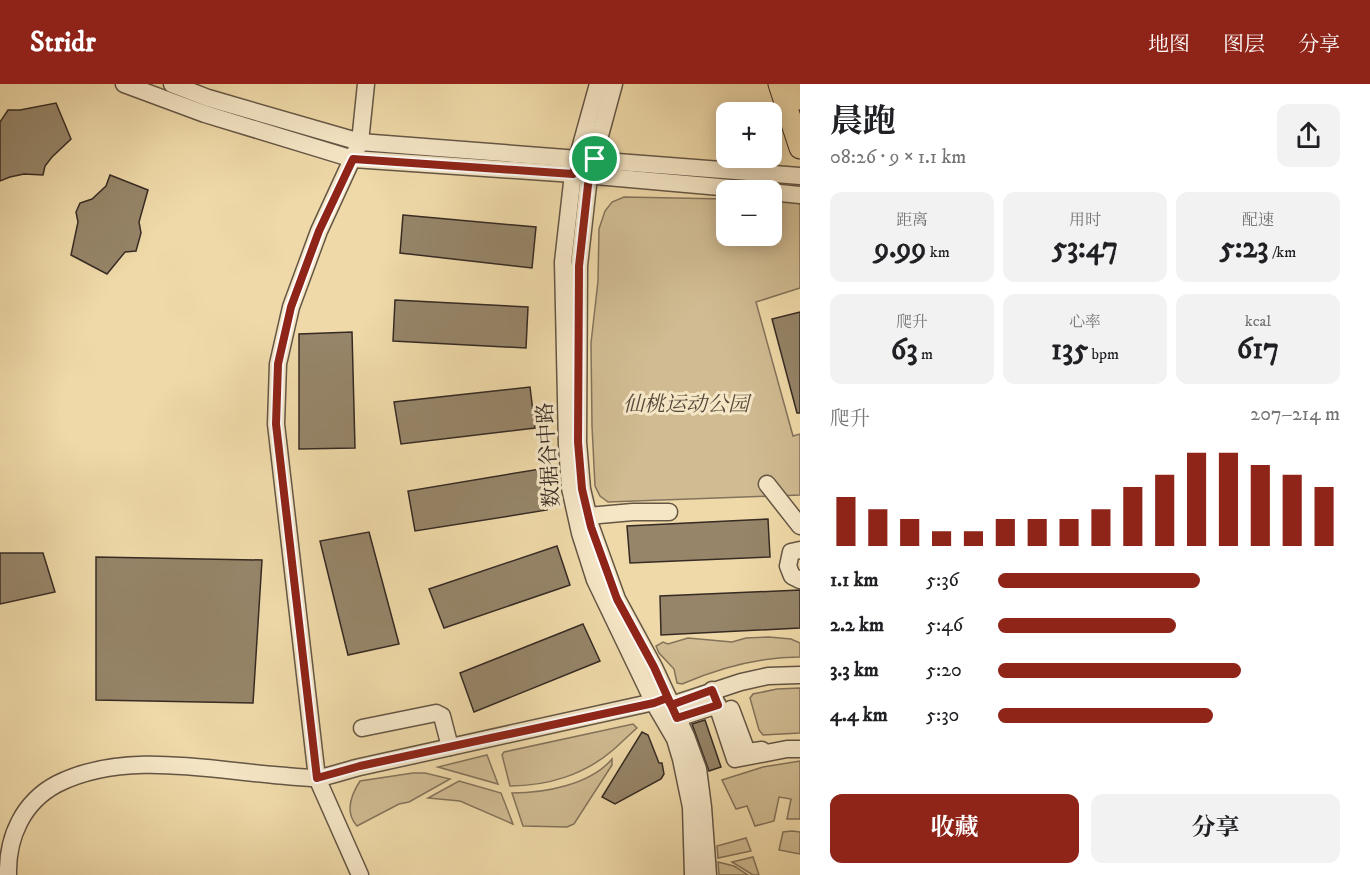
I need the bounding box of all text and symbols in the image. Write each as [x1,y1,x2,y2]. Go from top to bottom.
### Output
text: Stridr [30,25,96,60]
text: 地图 [1148,32,1190,58]
text: 图层 [1223,32,1265,58]
text: 分享 [1298,32,1340,58]
map controls [716,102,782,246]
button: + [716,102,782,168]
text: 晨跑 [830,102,896,143]
button: share [1277,104,1340,167]
pin [569,133,620,184]
icon: arrive [578,142,611,175]
text: 08:26 · 9 × 1.1 km [830,145,966,170]
button: − [716,180,782,246]
text: 距离 [896,210,928,230]
text: 用时 [1069,210,1101,230]
text: 配速 [1242,210,1274,230]
text: 9.99 [874,230,926,267]
text: 53:47 [1052,230,1118,267]
text: 5:23 [1220,230,1268,267]
text: km [926,242,950,262]
text: /km [1268,242,1296,262]
text: kcal [1245,311,1271,331]
text: 爬升 [896,312,928,332]
text: 心率 [1069,312,1101,332]
text: 617 [1237,331,1279,368]
text: 63 [891,332,918,369]
text: 135 [1051,332,1088,369]
text: m [918,344,933,364]
text: bpm [1088,344,1119,364]
park label: 仙桃运动公园 [623,392,752,418]
street label: 数据谷中路 [532,402,566,508]
text: 207–214 m [1250,402,1340,427]
text: 爬升 [830,407,870,432]
text: 1.1 km [830,568,879,593]
text: 5:36 [926,568,959,593]
text: 2.2 km [830,613,884,638]
text: 5:46 [926,613,963,638]
text: 3.3 km [830,658,879,683]
text: 5:20 [926,658,962,683]
text: 4.4 km [830,703,888,728]
text: 5:30 [926,703,959,728]
button: 收藏 [830,794,1079,863]
button: 分享 [1091,794,1340,863]

